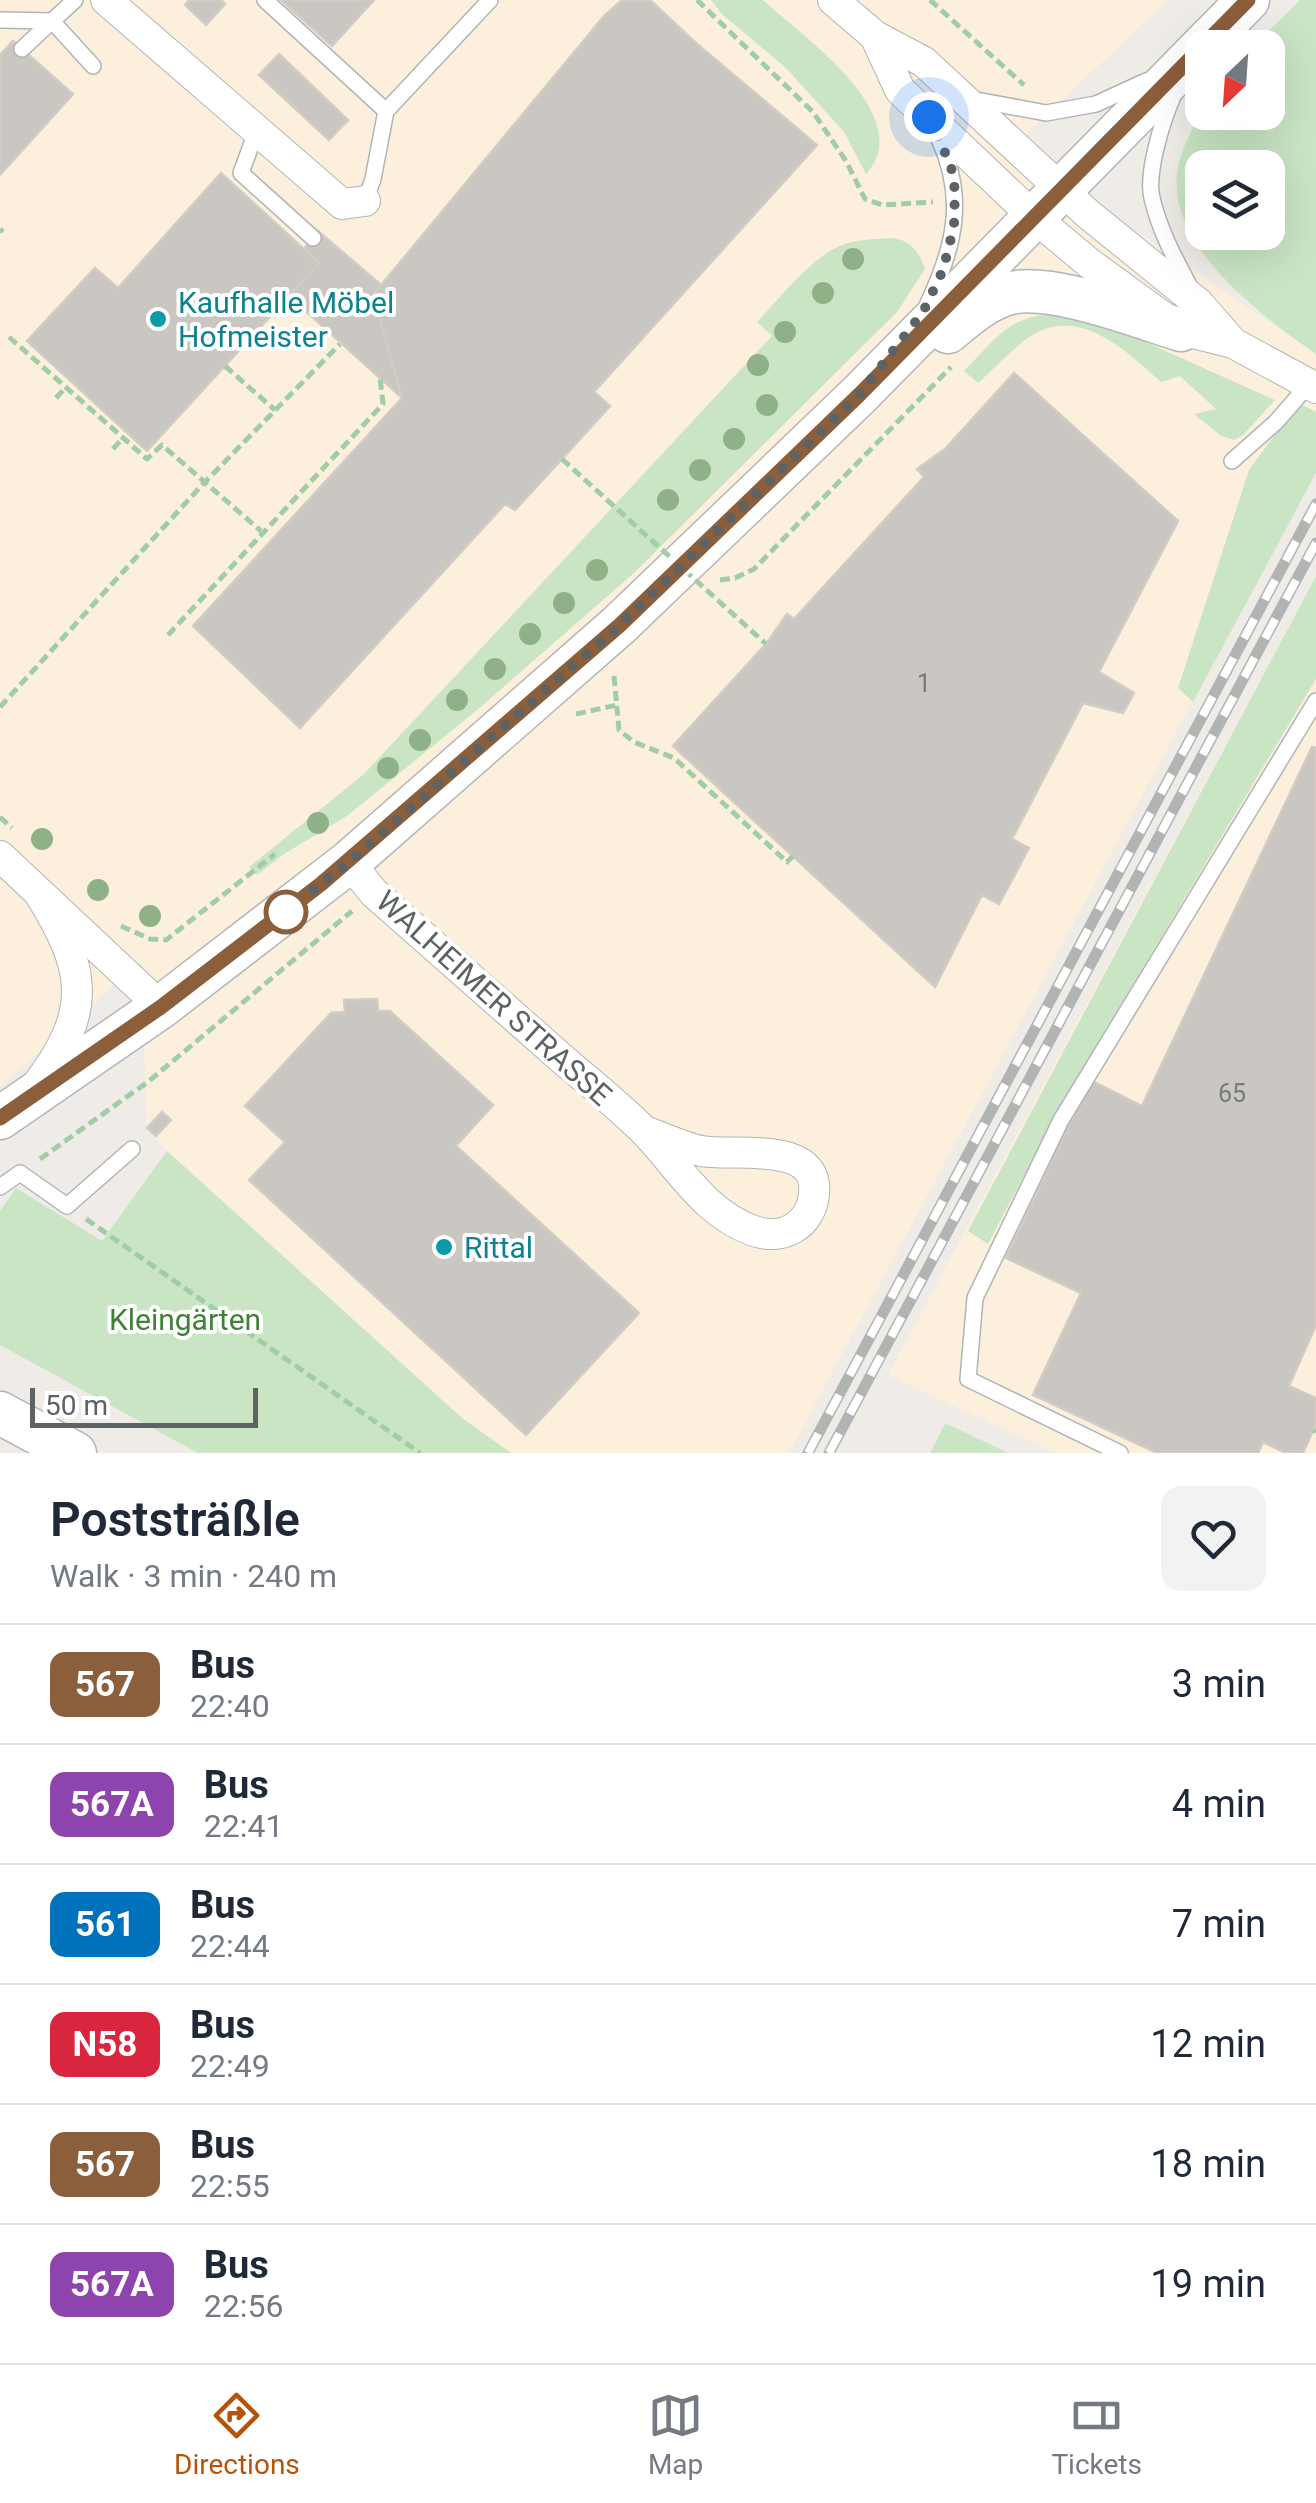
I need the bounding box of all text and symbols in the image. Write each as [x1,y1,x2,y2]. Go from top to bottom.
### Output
north arrow [1185,30,1285,130]
map controls [1185,30,1285,250]
your location [904,92,954,142]
button: layers [1185,150,1285,250]
place label: Kaufhalle Möbel Hofmeister [178,285,394,354]
marker: Kaufhalle Möbel Hofmeister [147,308,169,330]
house number: 1 [917,669,931,698]
street label: WALHEIMER STRASSE [369,883,619,1113]
unlabelled marker [265,891,307,933]
house number: 65 [1218,1079,1246,1108]
place label: Rittal [464,1230,533,1265]
marker: Rittal [433,1236,455,1258]
park label: Kleingärten [109,1302,261,1337]
scale bar [30,1383,258,1428]
text: 50 m [45,1389,108,1422]
button: heart [1161,1486,1266,1591]
text: Poststräßle [50,1491,300,1548]
text: Walk · 3 min · 240 m [50,1557,337,1595]
text: Bus [190,1643,255,1687]
text: 3 min [1172,1662,1266,1706]
text: 567 [75,1664,135,1705]
text: 22:40 [190,1687,270,1725]
text: Bus [204,1763,269,1807]
text: 4 min [1172,1782,1266,1826]
text: 567A [70,1784,154,1825]
text: 22:41 [204,1807,283,1845]
text: Bus [190,1883,255,1927]
text: 7 min [1172,1902,1266,1946]
text: 561 [75,1904,135,1945]
text: 22:44 [190,1927,270,1965]
text: Bus [190,2003,255,2047]
text: 12 min [1150,2022,1266,2066]
text: N58 [73,2024,137,2065]
text: 22:49 [190,2047,270,2085]
text: Bus [190,2123,255,2167]
text: 18 min [1150,2142,1266,2186]
text: 567 [75,2144,135,2185]
text: 22:55 [190,2167,270,2205]
text: Bus [204,2243,269,2287]
text: 19 min [1150,2262,1266,2306]
text: 567A [70,2264,154,2305]
text: 22:56 [204,2287,283,2325]
tab: Directions [174,2388,300,2481]
tab: Map [648,2388,703,2481]
tab: Tickets [1051,2388,1142,2481]

